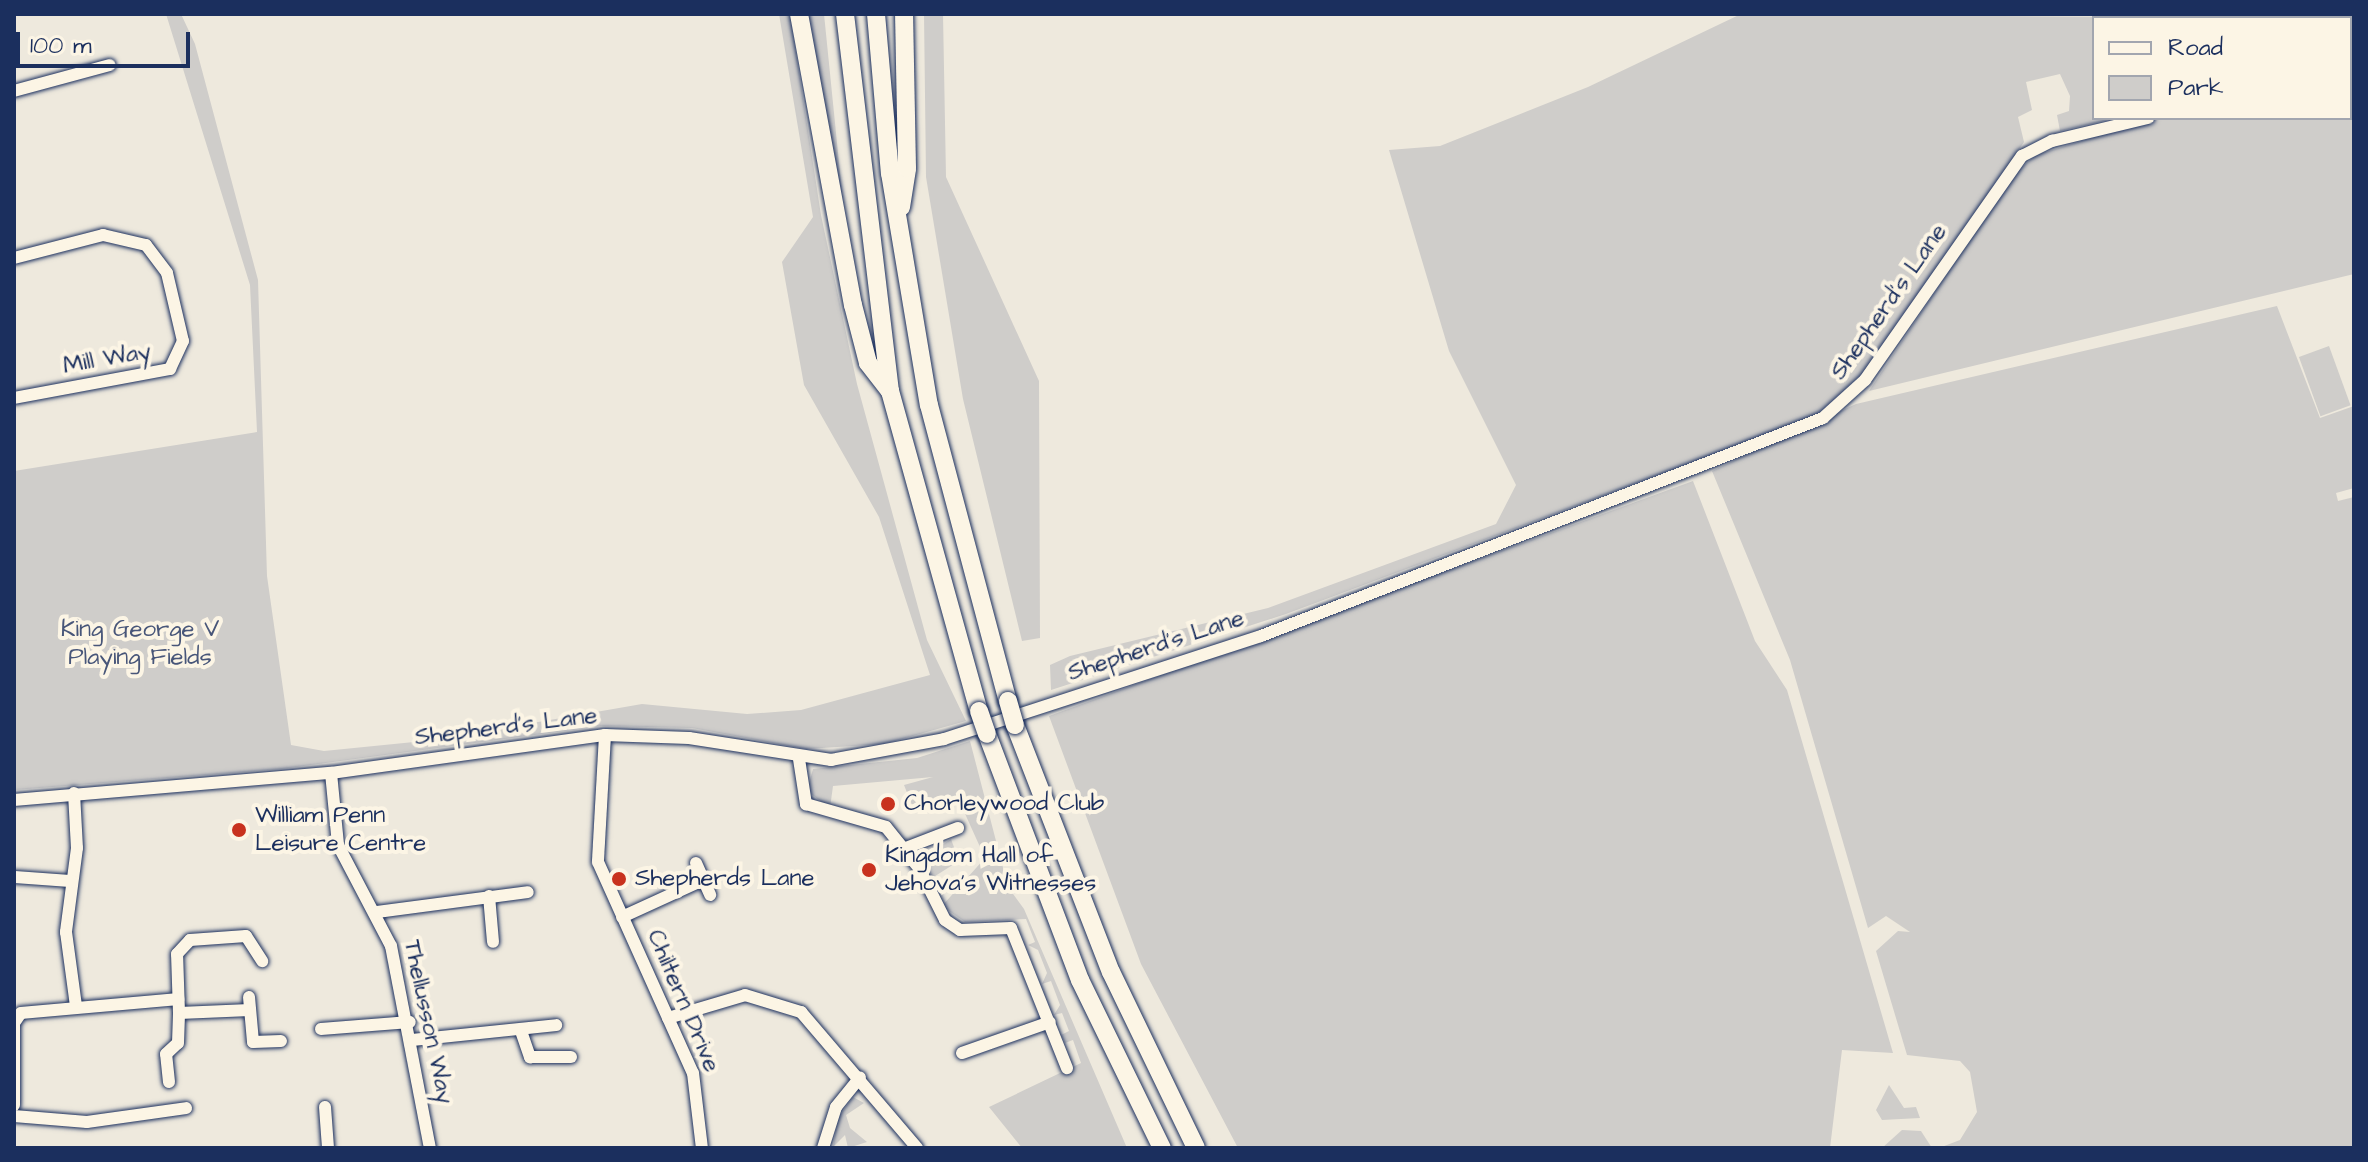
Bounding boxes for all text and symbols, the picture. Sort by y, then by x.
scale bar [20,16,194,66]
legend [2092,16,2352,120]
text: 100 m [30,29,92,63]
text: Road [2168,31,2223,65]
text: Park [2168,71,2224,105]
street label: Shepherd's Lane [1825,219,1953,385]
street label: Mill Way [61,337,153,381]
street label: Shepherd's Lane [1064,604,1248,688]
park label: King George V Playing Fields [61,616,219,672]
street label: Shepherd's Lane [413,702,599,752]
place label: Chorleywood Club [904,790,1104,818]
marker: Chorleywood Club [879,795,897,813]
place label: William Penn Leisure Centre [255,802,426,858]
marker: William Penn Leisure Centre [230,821,248,839]
place label: Kingdom Hall of Jehova's Witnesses [885,842,1096,898]
marker: Kingdom Hall of Jehova's Witnesses [860,861,878,879]
place label: Shepherds Lane [635,865,815,893]
marker: Shepherds Lane [610,870,628,888]
street label: Chiltern Drive [640,926,726,1076]
street label: Thellusson Way [397,937,459,1107]

